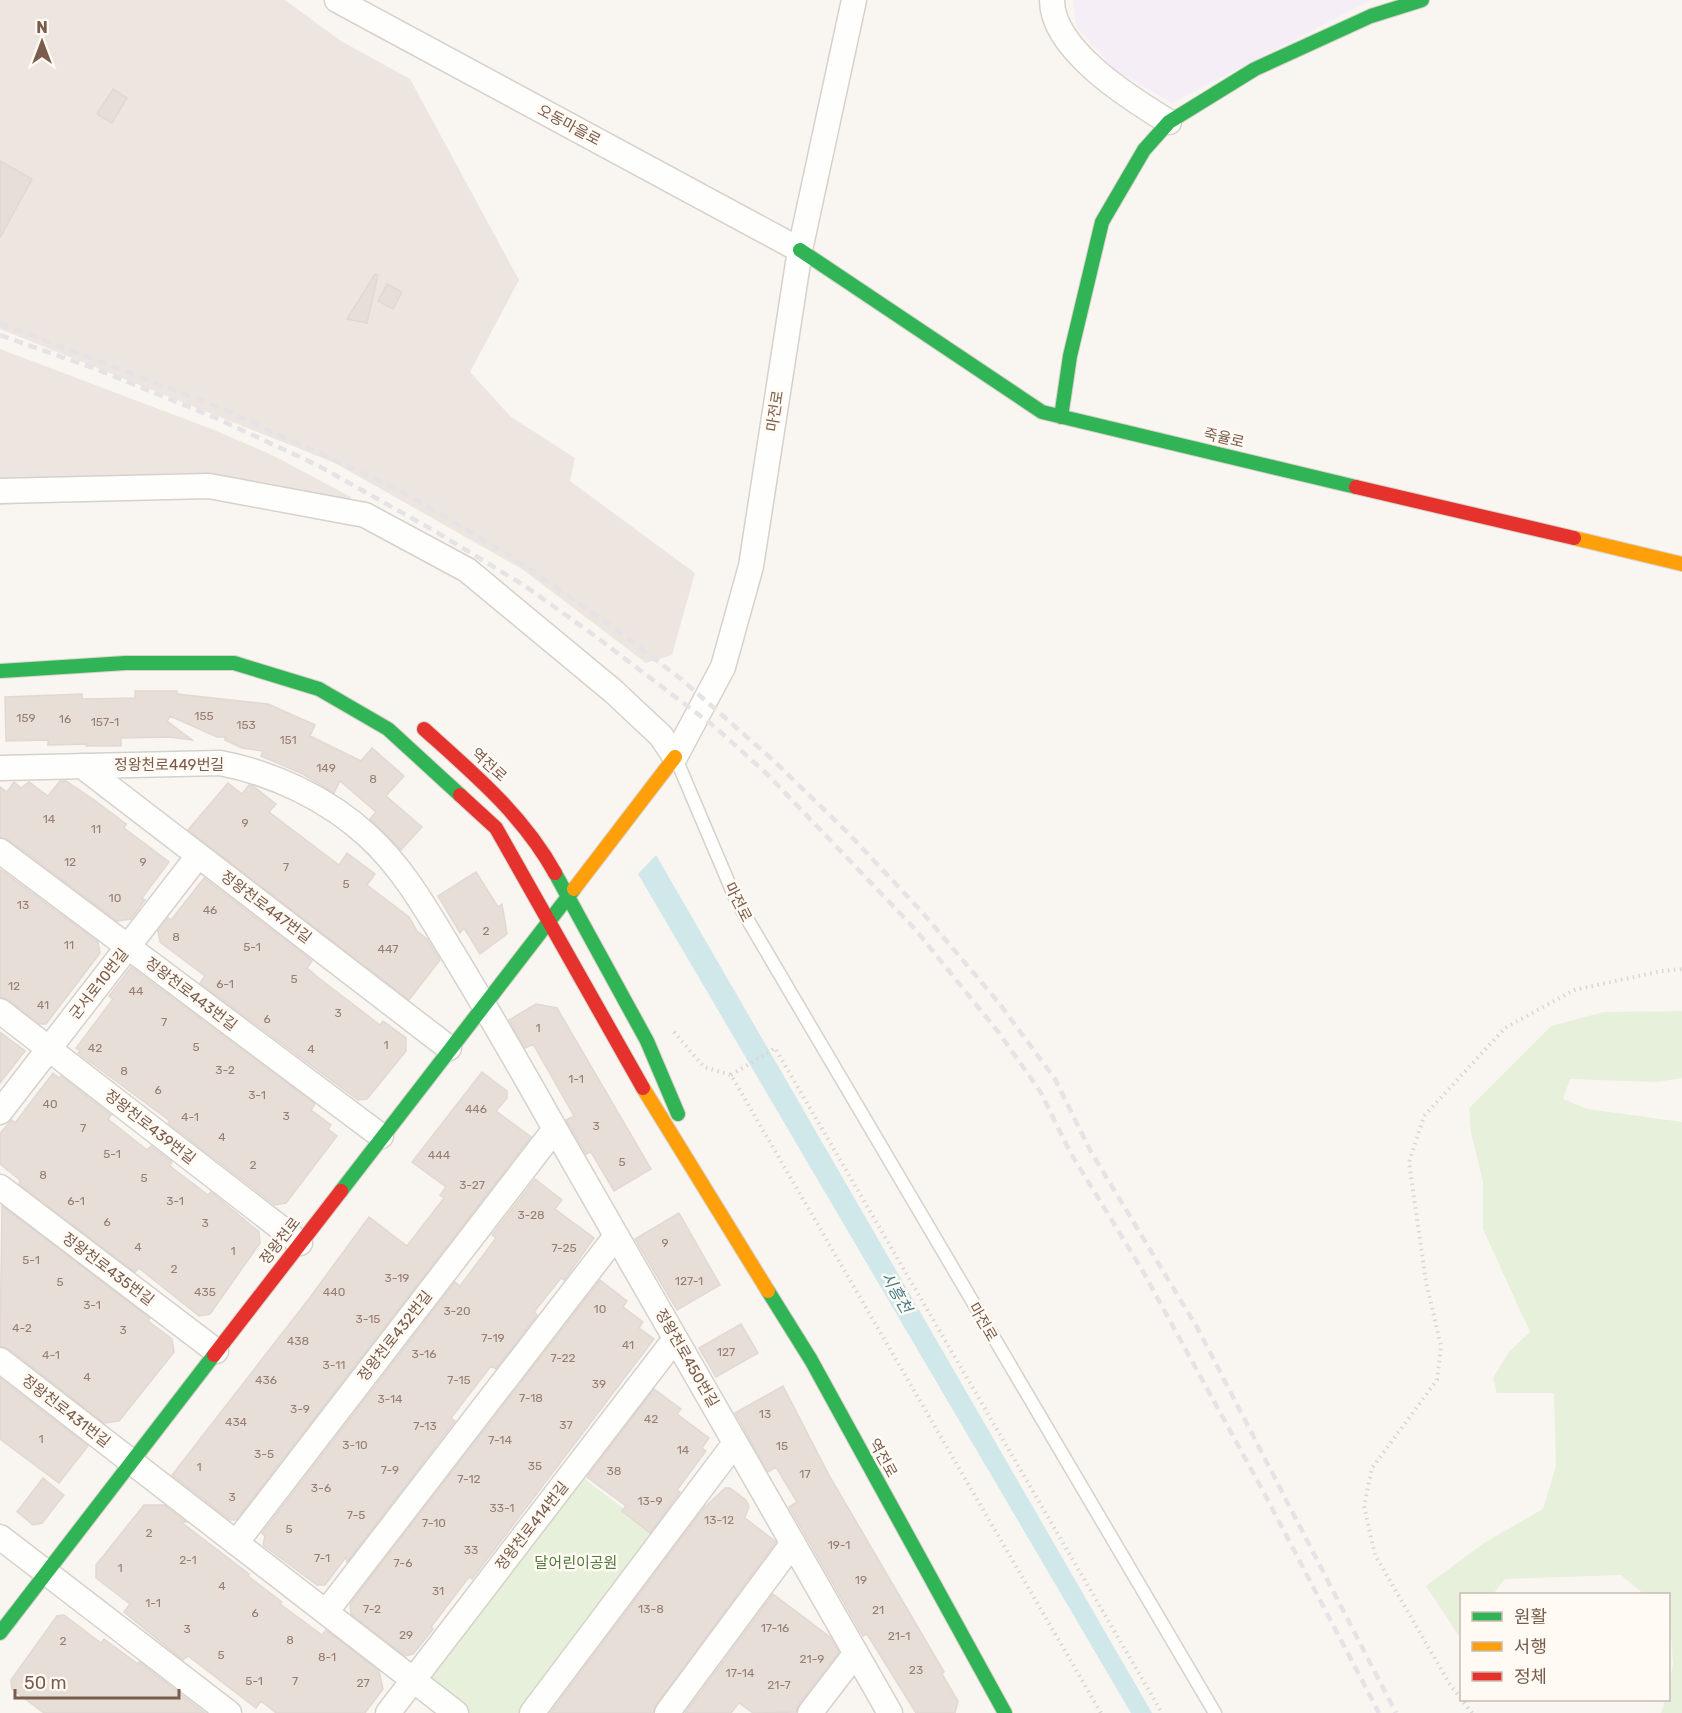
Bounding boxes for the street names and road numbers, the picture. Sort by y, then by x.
street label: 오동마을로 [534,101,604,149]
street label: 마전로 [763,389,787,433]
street label: 죽율로 [1202,425,1246,451]
street label: 역전로 [468,744,510,786]
street label: 정왕천로449번길 [114,756,224,774]
street label: 정왕천로447번길 [217,867,315,947]
street label: 마전로 [721,879,755,925]
street label: 군서로10번길 [66,945,132,1023]
street label: 정왕천로443번길 [141,954,241,1034]
street label: 정왕천로439번길 [101,1086,199,1168]
street label: 정왕천로 [256,1214,304,1268]
street label: 정왕천로435번길 [59,1229,157,1309]
street label: 정왕천로432번길 [354,1287,436,1385]
street label: 마전로 [965,1300,1001,1344]
street label: 정왕천로450번길 [652,1306,722,1410]
street label: 정왕천로431번길 [18,1371,114,1451]
street label: 역전로 [865,1436,901,1480]
street label: 정왕천로414번길 [492,1478,572,1574]

